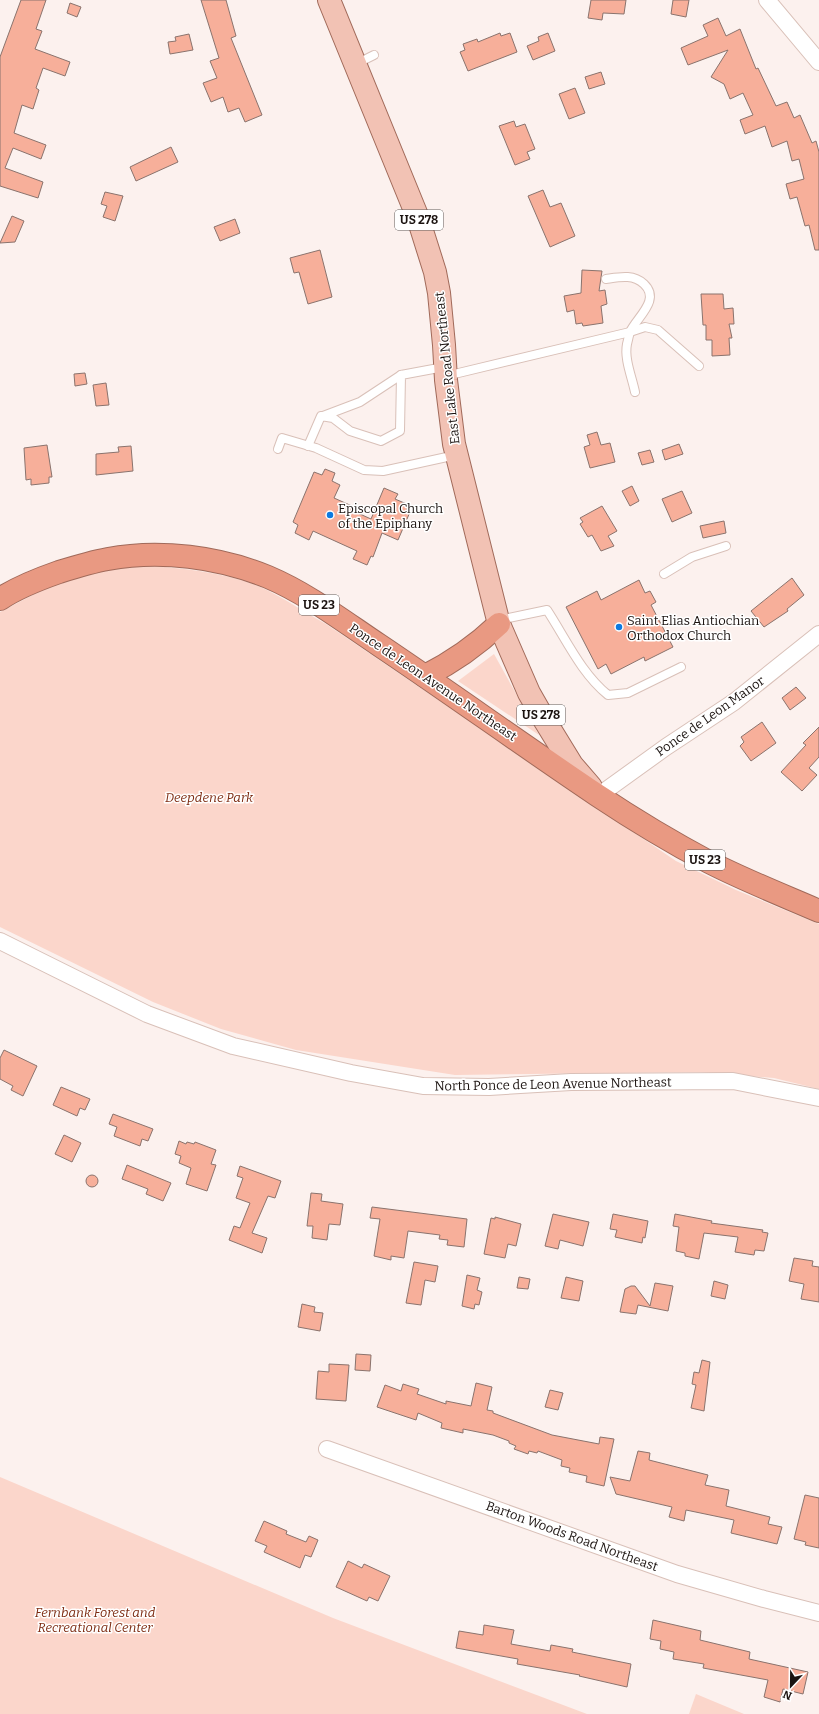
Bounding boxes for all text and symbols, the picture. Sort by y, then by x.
road number: US 278 [395,210,443,230]
street label: East Lake Road Northeast [431,291,462,445]
place label: Episcopal Church of the Epiphany [338,501,443,531]
marker: Episcopal Church of the Epiphany [325,510,335,520]
road number: US 23 [299,595,339,615]
place label: Saint Elias Antiochian Orthodox Church [627,613,760,643]
street label: Ponce de Leon Avenue Northeast [346,620,520,744]
marker: Saint Elias Antiochian Orthodox Church [614,622,624,632]
street label: Ponce de Leon Manor [653,673,767,759]
road number: US 278 [517,705,565,725]
park label: Deepdene Park [165,790,254,805]
road number: US 23 [685,850,725,870]
street label: North Ponce de Leon Avenue Northeast [434,1074,672,1094]
street label: Barton Woods Road Northeast [484,1498,660,1574]
park label: Fernbank Forest and Recreational Center [35,1605,156,1635]
north arrow [771,1666,811,1706]
text: N [781,1687,794,1702]

